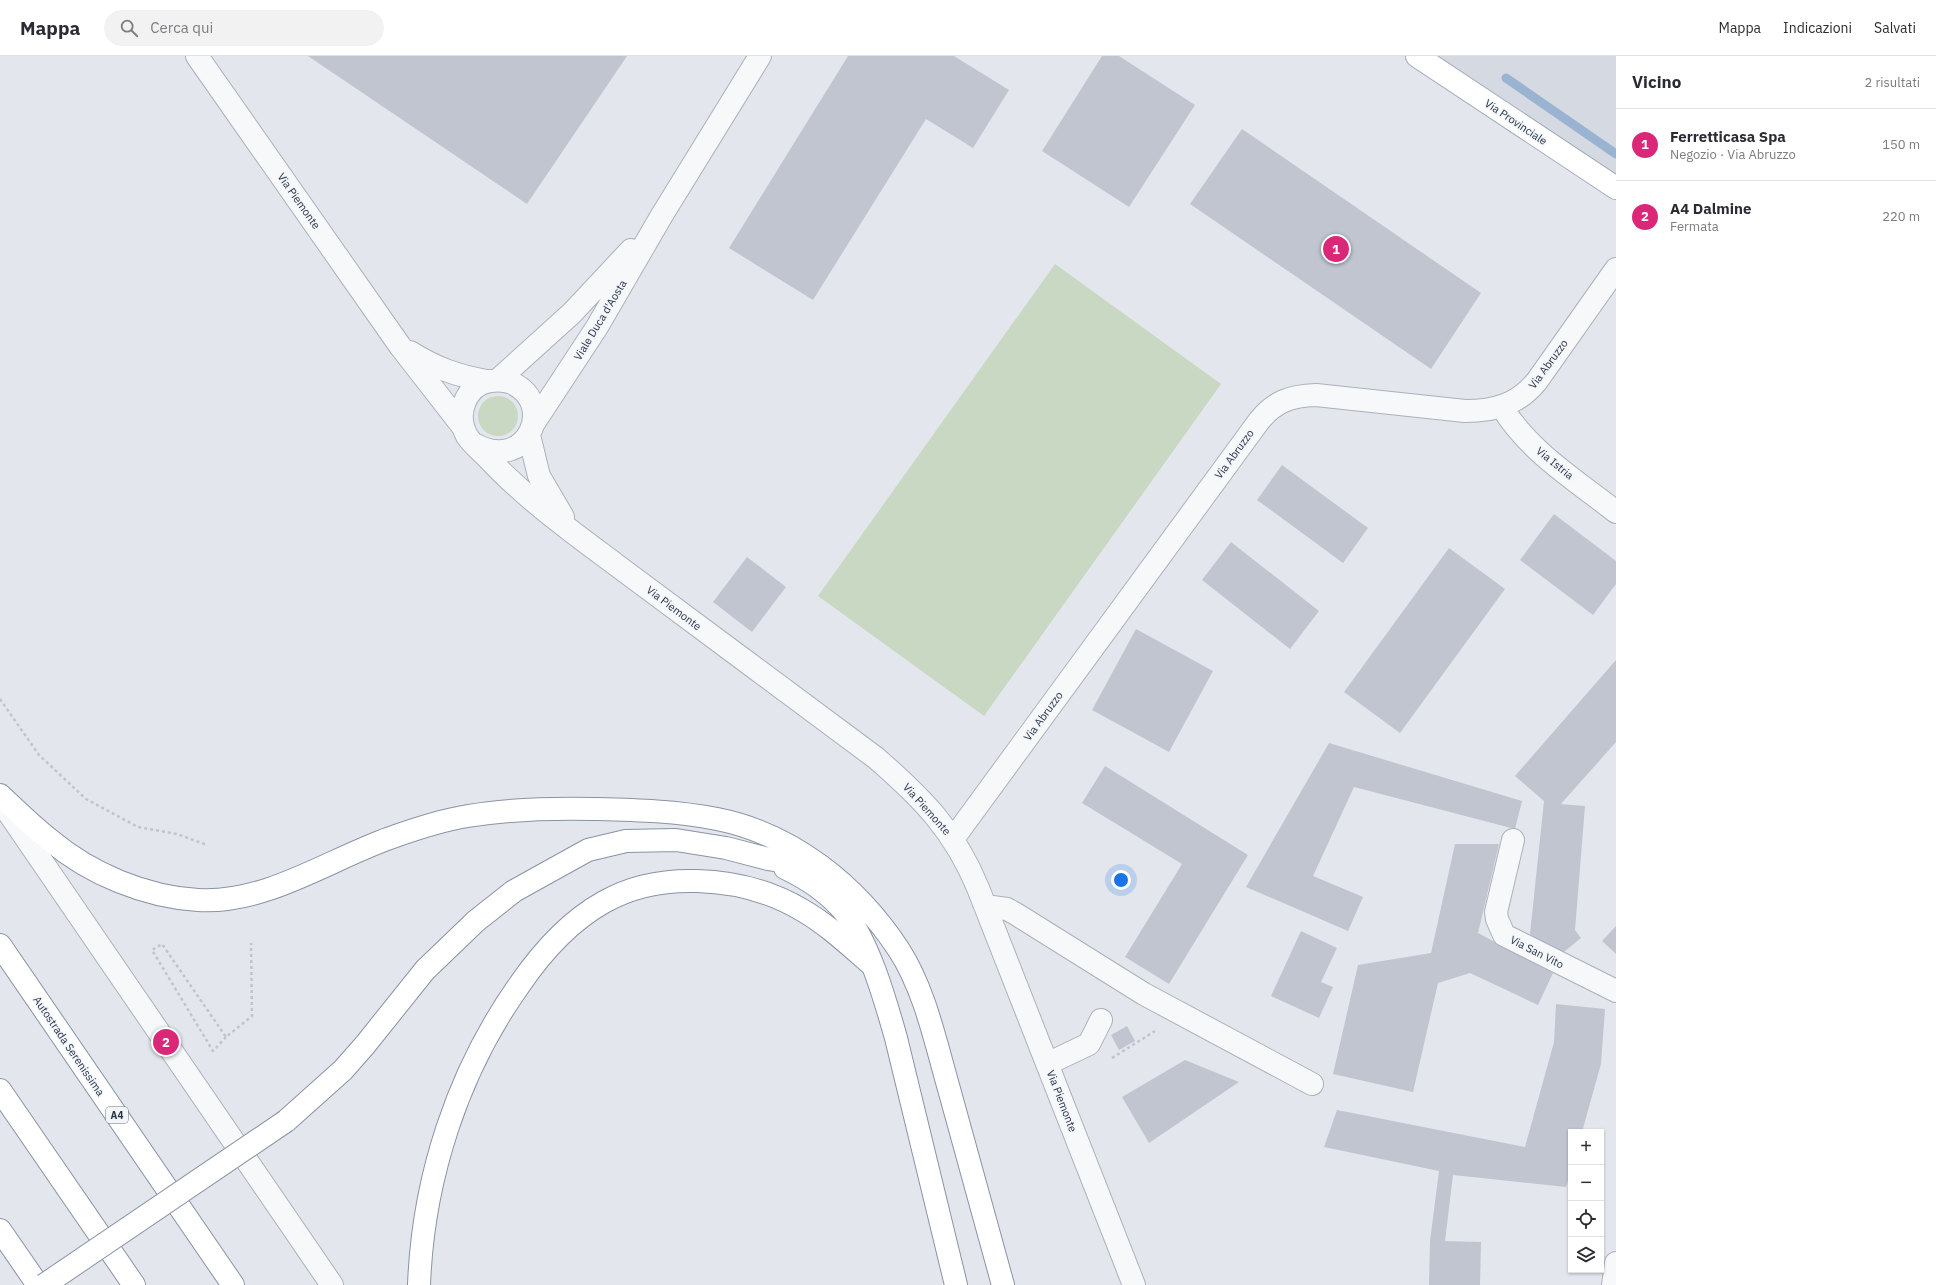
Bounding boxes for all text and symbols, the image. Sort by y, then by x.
search box [104,10,384,46]
text: Mappa [20,16,80,40]
icon: search [118,17,140,39]
text: Cerca qui [150,18,213,37]
text: Mappa [1719,19,1761,37]
text: Indicazioni [1783,19,1852,37]
text: Salvati [1874,19,1916,37]
text: Vicino [1632,71,1681,93]
text: 2 risultati [1865,74,1920,91]
street label: Via Provinciale [1482,96,1550,148]
text: Ferretticasa Spa [1670,127,1786,146]
text: 1 [1641,136,1649,153]
text: 150 m [1882,136,1920,153]
text: Negozio · Via Abruzzo [1670,146,1796,163]
street label: Via Piemonte [275,170,323,232]
text: A4 Dalmine [1670,199,1751,218]
text: 2 [1641,208,1649,225]
text: 220 m [1882,208,1920,225]
text: Fermata [1670,218,1719,235]
pin: 1 [1323,234,1349,264]
street label: Viale Duca d'Aosta [570,277,630,363]
street label: Via Abruzzo [1525,336,1571,392]
street label: Via Abruzzo [1211,426,1257,482]
street label: Via Istria [1533,444,1577,482]
street label: Via Piemonte [644,583,704,633]
street label: Via Abruzzo [1020,688,1066,744]
street label: Via Piemonte [900,780,954,838]
your location [1111,870,1131,890]
street label: Via San Vito [1508,932,1566,972]
street label: Autostrada Serenissima [30,993,108,1099]
pin: 2 [153,1027,179,1057]
street label: Via Piemonte [1044,1068,1080,1134]
road number: A4 [106,1107,128,1123]
map controls [1568,1129,1604,1273]
button: + [1568,1129,1604,1165]
button: − [1568,1165,1604,1201]
button: locate [1568,1201,1604,1237]
button: layers [1568,1237,1604,1273]

